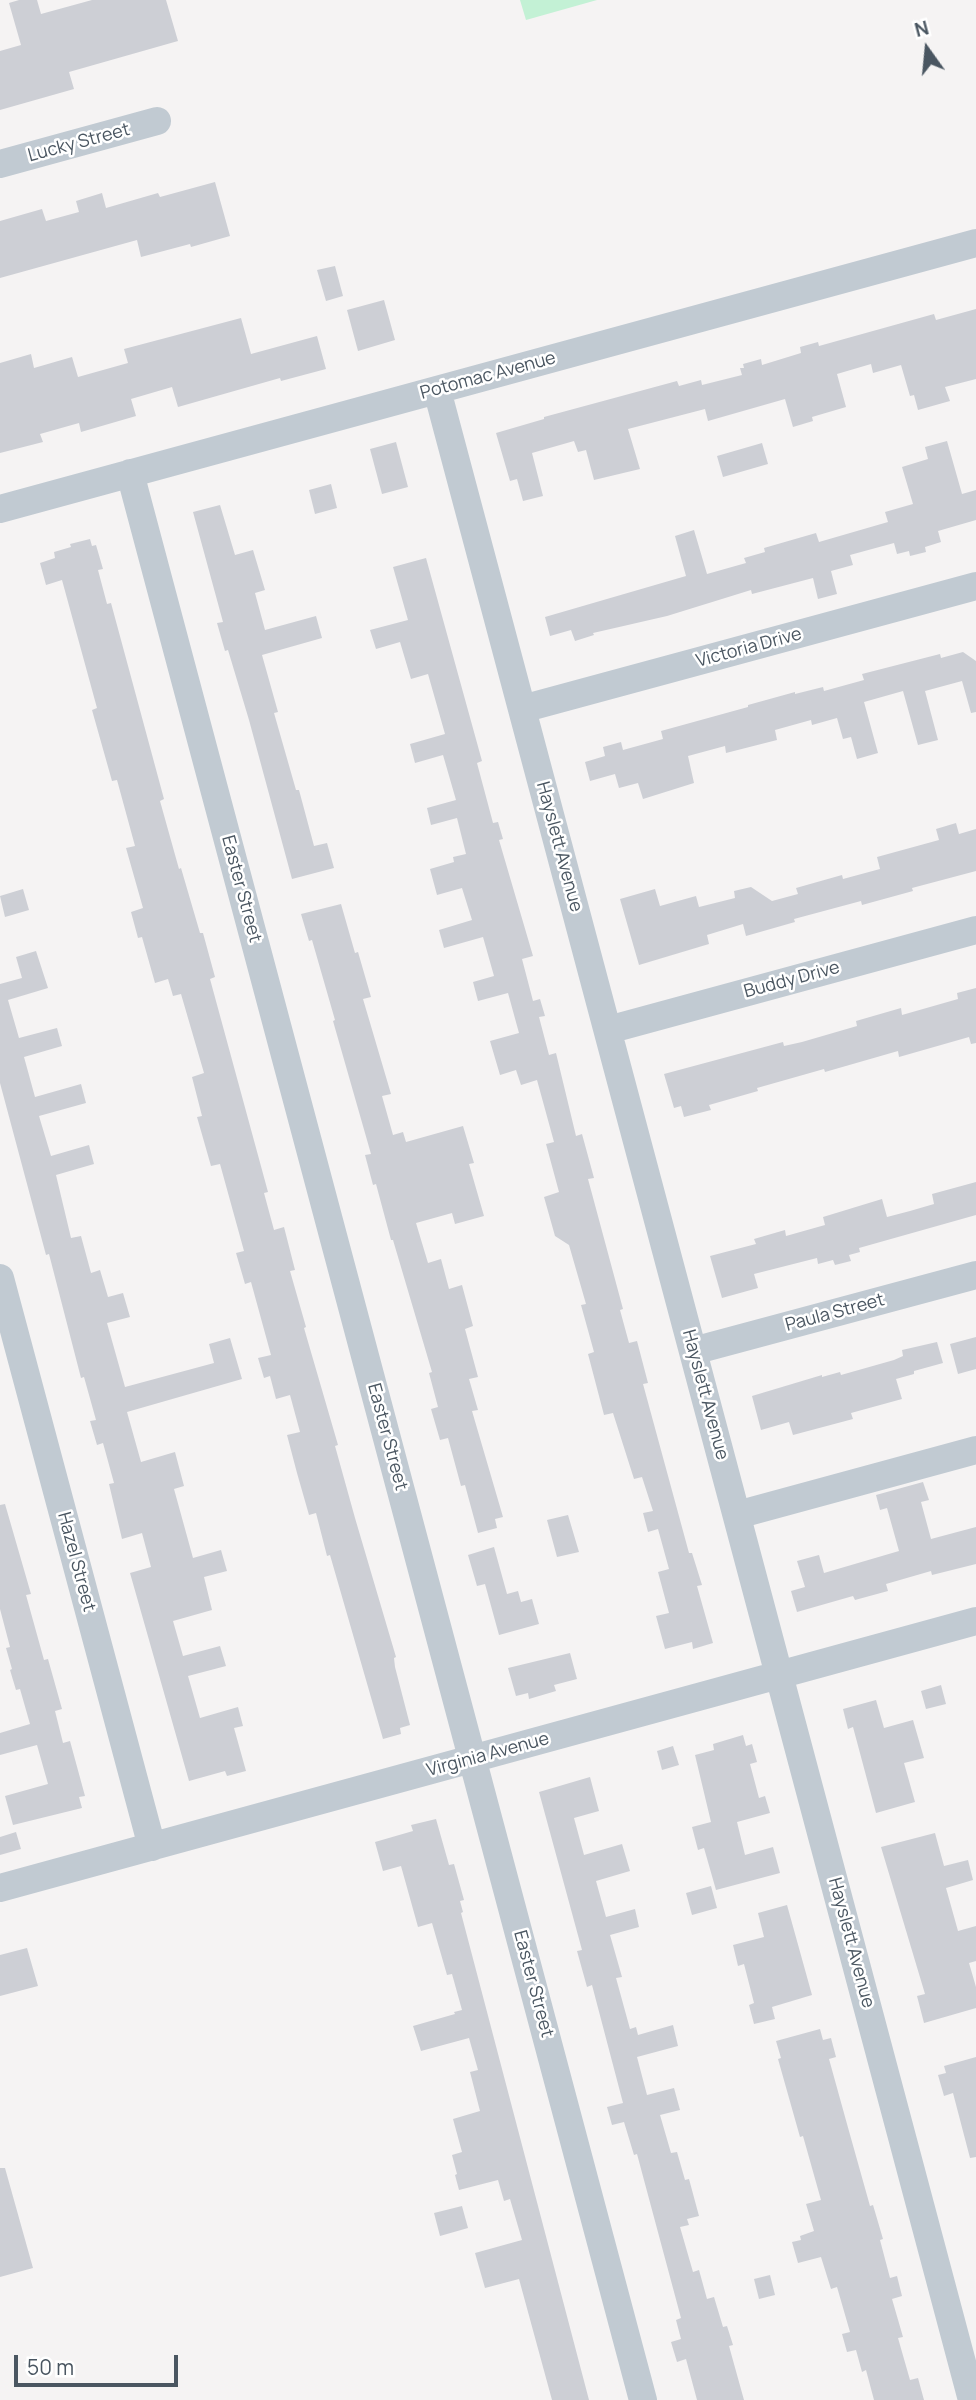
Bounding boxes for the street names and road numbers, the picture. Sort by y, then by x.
street label: Lucky Street [26,119,132,167]
street label: Potomac Avenue [418,348,558,404]
street label: Victoria Drive [694,624,804,672]
street label: Hayslett Avenue [531,779,587,915]
street label: Easter Street [216,833,266,945]
street label: Buddy Drive [742,957,842,1003]
street label: Paula Street [783,1289,887,1337]
street label: Hayslett Avenue [677,1327,733,1463]
street label: Easter Street [362,1381,412,1493]
street label: Hazel Street [52,1510,100,1614]
street label: Virginia Avenue [424,1728,552,1782]
street label: Hayslett Avenue [823,1875,879,2011]
street label: Easter Street [508,1928,558,2040]

